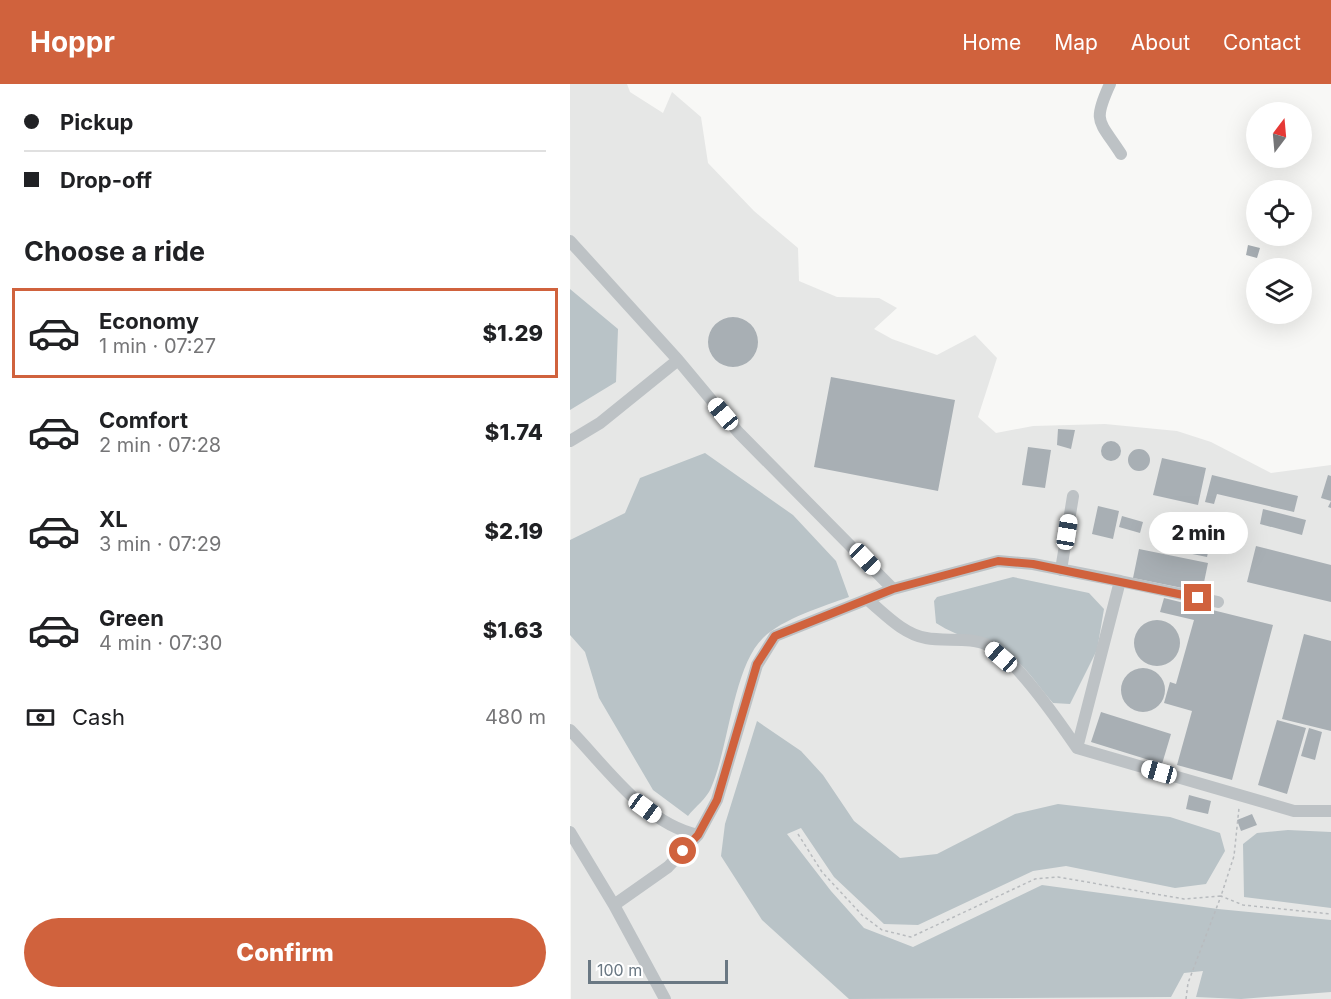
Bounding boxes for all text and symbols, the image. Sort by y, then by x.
text: Hoppr [30,25,115,59]
text: Home [962,30,1021,55]
text: Map [1054,30,1098,55]
text: About [1131,30,1190,55]
text: Contact [1223,30,1301,55]
north arrow [1246,102,1312,168]
map controls [1246,102,1312,324]
text: Pickup [60,109,134,135]
text: Drop-off [60,167,152,193]
button: locate [1246,180,1312,246]
text: Choose a ride [24,235,205,268]
button: layers [1246,258,1312,324]
icon: car [27,306,81,360]
text: Economy [99,308,199,334]
text: $1.29 [482,320,543,346]
text: 1 min · 07:27 [99,334,216,358]
car [705,394,741,434]
icon: car [27,405,81,459]
text: Comfort [99,407,188,433]
text: $1.74 [485,419,543,445]
text: 2 min · 07:28 [99,433,221,457]
icon: car [27,504,81,558]
text: XL [99,506,128,532]
callout: 2 min [1148,511,1248,553]
car [1055,513,1079,551]
text: $2.19 [484,518,543,544]
text: 2 min [1171,521,1226,545]
text: 3 min · 07:29 [99,532,221,556]
car [846,540,884,578]
route end [1184,584,1211,611]
icon: car [27,603,81,657]
text: Green [99,605,164,631]
text: $1.63 [483,617,543,643]
text: 4 min · 07:30 [99,631,222,655]
car [982,638,1020,676]
icon: cash [24,701,57,734]
text: Cash [72,704,125,730]
text: 480 m [485,705,546,729]
car [1139,758,1179,786]
car [625,790,665,826]
route start [669,837,696,864]
button: Confirm [24,918,546,987]
scale bar [588,957,728,984]
text: 100 m [597,960,642,980]

